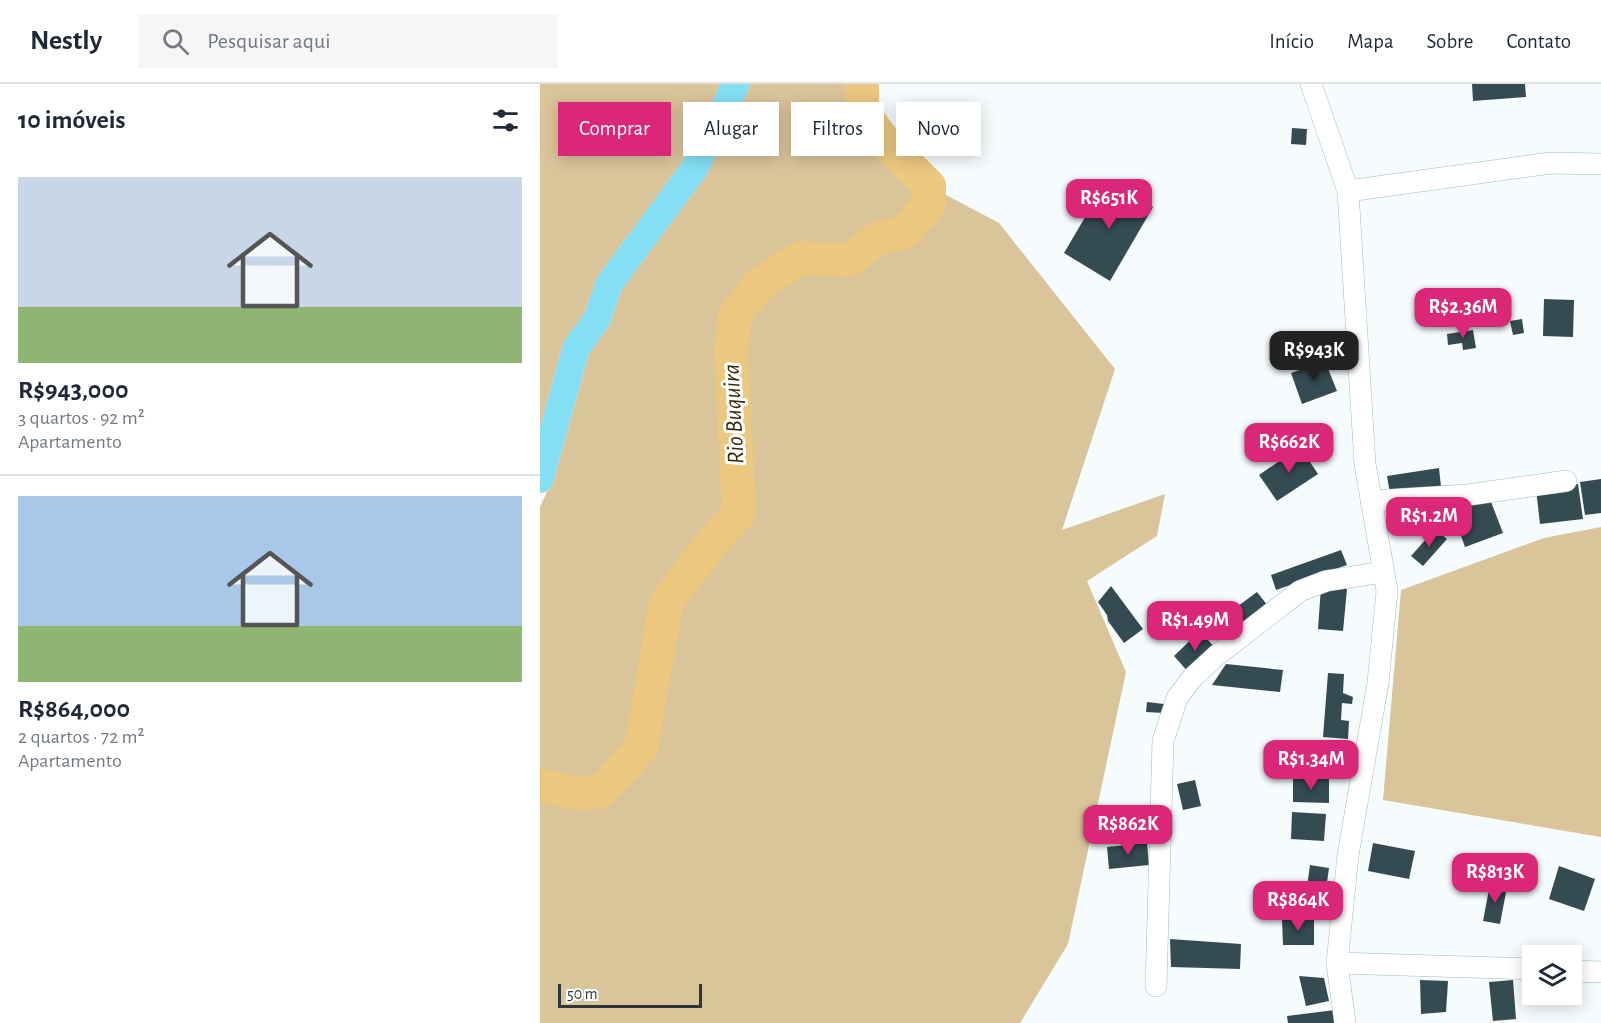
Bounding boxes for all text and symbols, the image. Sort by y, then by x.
search box [138,14,558,68]
icon: search [159,25,192,58]
text: Nestly [30,27,102,55]
text: Pesquisar aqui [207,30,331,52]
text: Início [1269,31,1314,52]
text: Mapa [1347,31,1394,52]
text: Sobre [1427,31,1473,52]
text: Contato [1506,31,1571,52]
chip: Comprar [558,102,671,156]
chip: Alugar [683,102,779,156]
chip: Filtros [791,102,884,156]
chip: Novo [896,102,981,156]
icon: filters [489,104,522,137]
text: 10 imóveis [18,107,125,133]
pin: R$651K [1060,179,1158,230]
text: R$651K [1080,188,1138,208]
icon: home [216,216,324,324]
pin: R$2.36M [1408,288,1518,339]
text: R$2.36M [1428,297,1498,317]
pin: R$943K [1265,331,1363,382]
text: R$943K [1284,340,1344,360]
water label: Rio Buquira [719,363,749,465]
text: R$943,000 [18,377,128,403]
text: 3 quartos · 92 m² [18,408,145,428]
pin: R$662K [1240,423,1338,474]
text: Apartamento [18,432,122,452]
text: R$662K [1258,432,1320,452]
pin: R$1.2M [1380,497,1478,548]
text: R$1.2M [1400,506,1458,526]
icon: home [216,535,324,643]
pin: R$1.49M [1140,601,1250,652]
text: R$1.49M [1161,610,1229,630]
text: R$864,000 [18,696,130,722]
text: 2 quartos · 72 m² [18,727,145,747]
pin: R$1.34M [1256,740,1366,791]
text: R$1.34M [1277,749,1345,769]
text: Apartamento [18,751,122,771]
pin: R$862K [1079,805,1177,856]
text: R$862K [1097,814,1159,834]
pin: R$813K [1446,853,1544,904]
text: R$813K [1466,862,1524,882]
pin: R$864K [1249,881,1347,932]
text: R$864K [1267,890,1329,910]
map controls [1522,945,1582,1005]
button: layers [1522,945,1582,1005]
scale bar [558,981,702,1008]
text: 50 m [567,986,598,1002]

